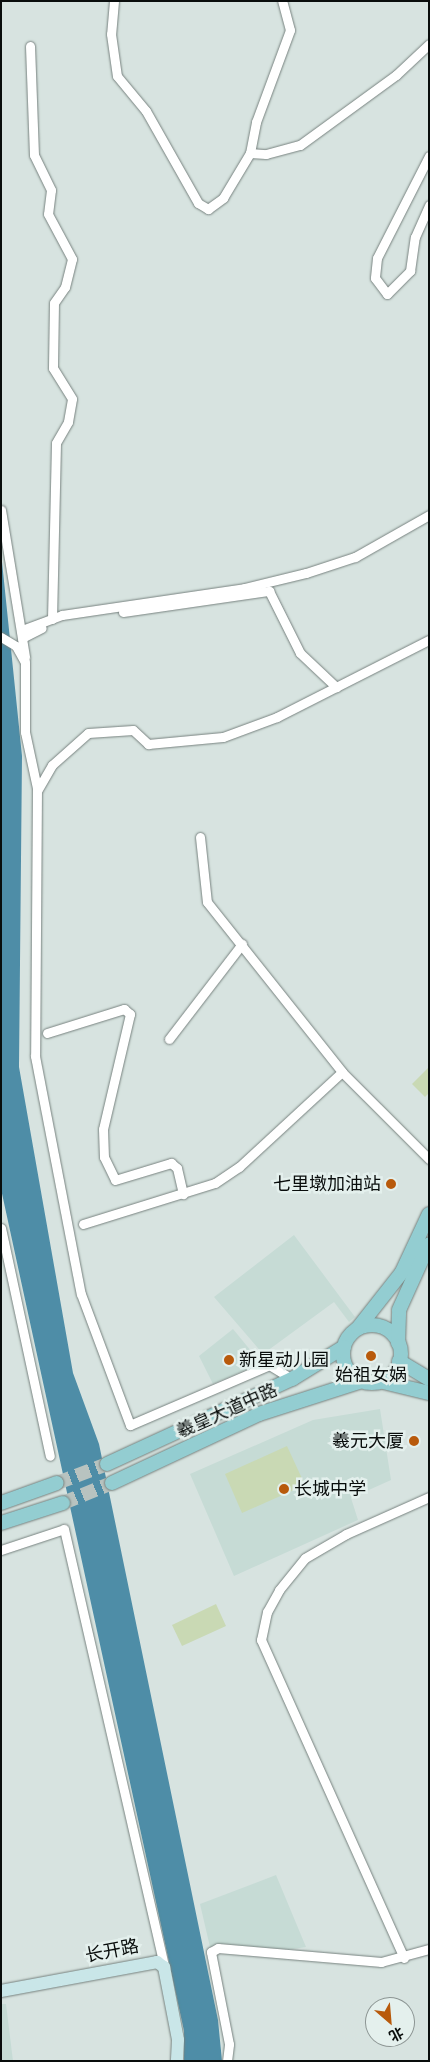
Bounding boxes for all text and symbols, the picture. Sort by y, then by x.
place label: 七里墩加油站 [273,1173,381,1195]
marker: 七里墩加油站 [385,1178,397,1190]
place label: 新星动儿园 [239,1349,329,1371]
marker: 始祖女娲 [365,1350,377,1362]
marker: 新星动儿园 [223,1354,235,1366]
place label: 始祖女娲 [335,1364,407,1386]
street label: 羲皇大道中路 [173,1379,281,1443]
place label: 羲元大厦 [332,1430,404,1452]
marker: 羲元大厦 [408,1435,420,1447]
place label: 长城中学 [294,1478,366,1500]
marker: 长城中学 [278,1483,290,1495]
street label: 长开路 [83,1935,141,1967]
north arrow [365,1997,415,2047]
text: 北 [386,2023,407,2046]

